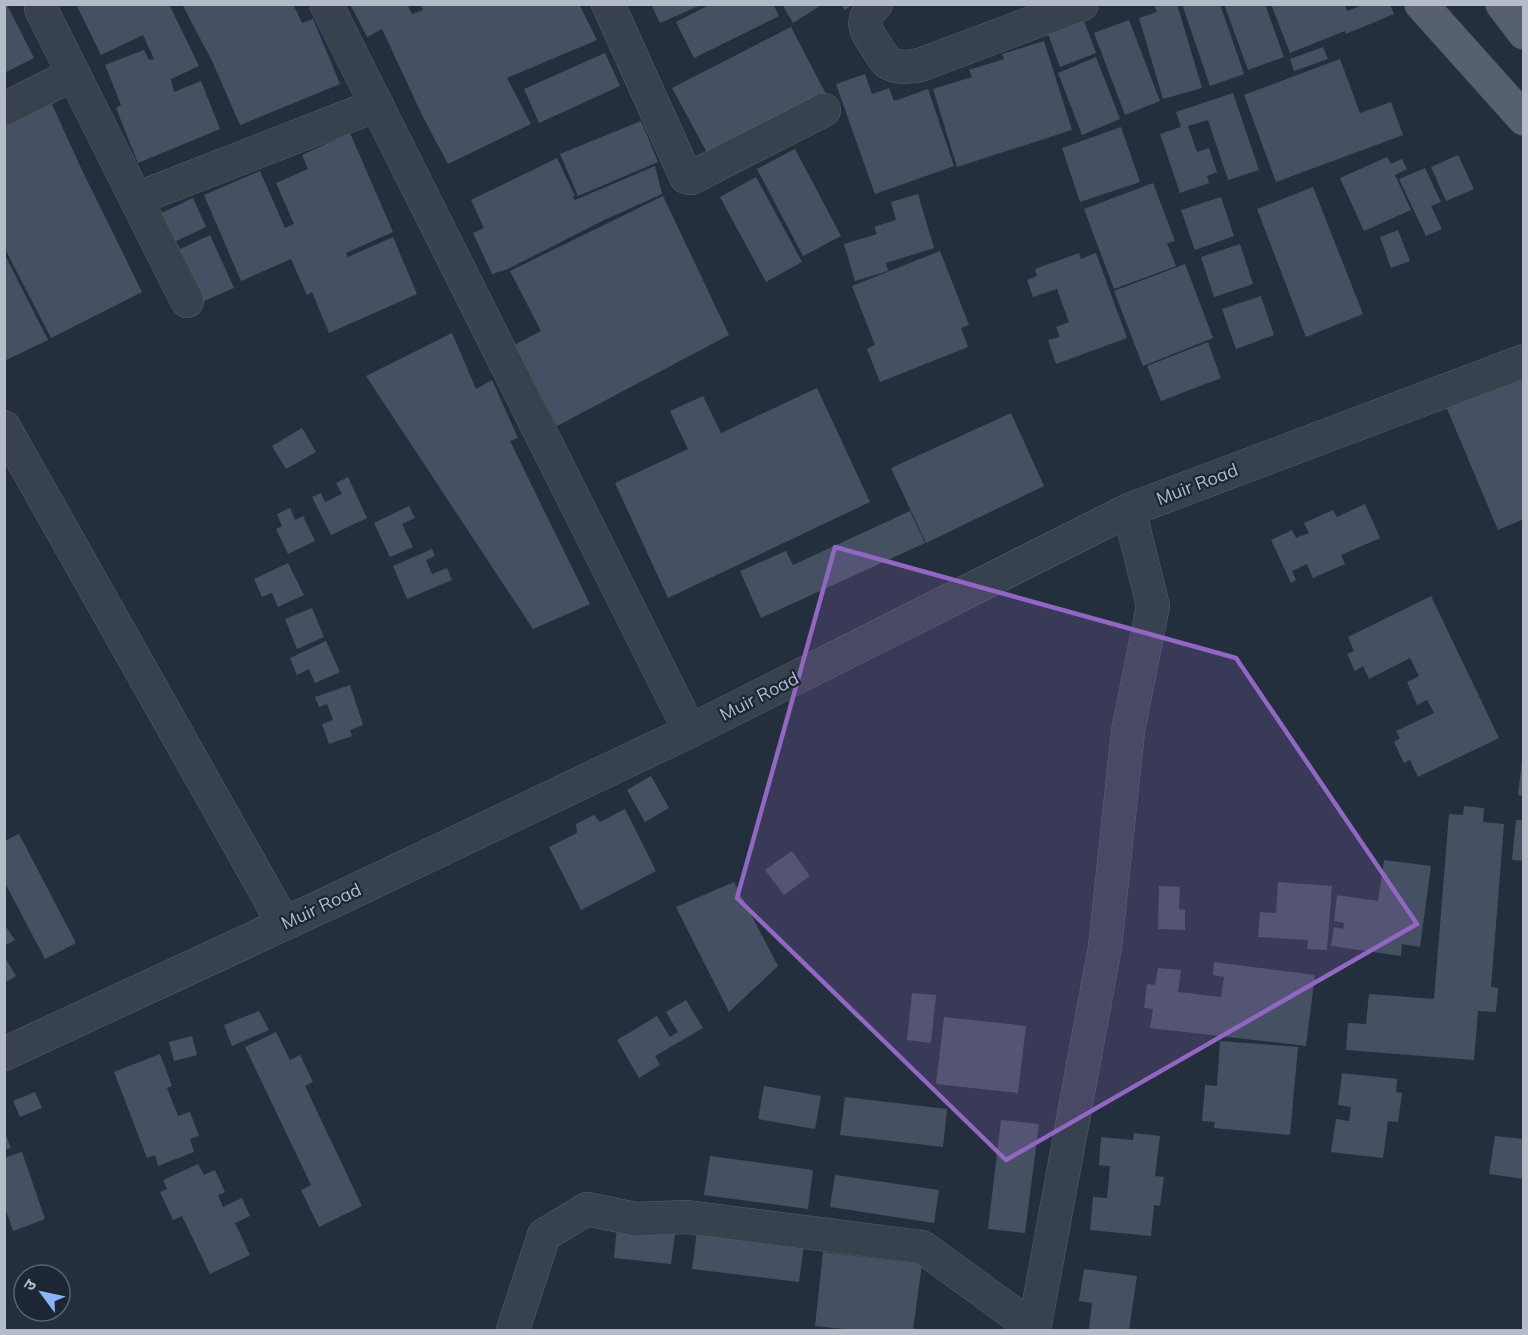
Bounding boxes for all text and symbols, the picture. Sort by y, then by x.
street label: Muir Road [1153,458,1241,510]
street label: Muir Road [716,666,802,726]
street label: Muir Road [277,878,365,934]
north arrow [12,1263,72,1323]
text: उ [18,1275,41,1294]

